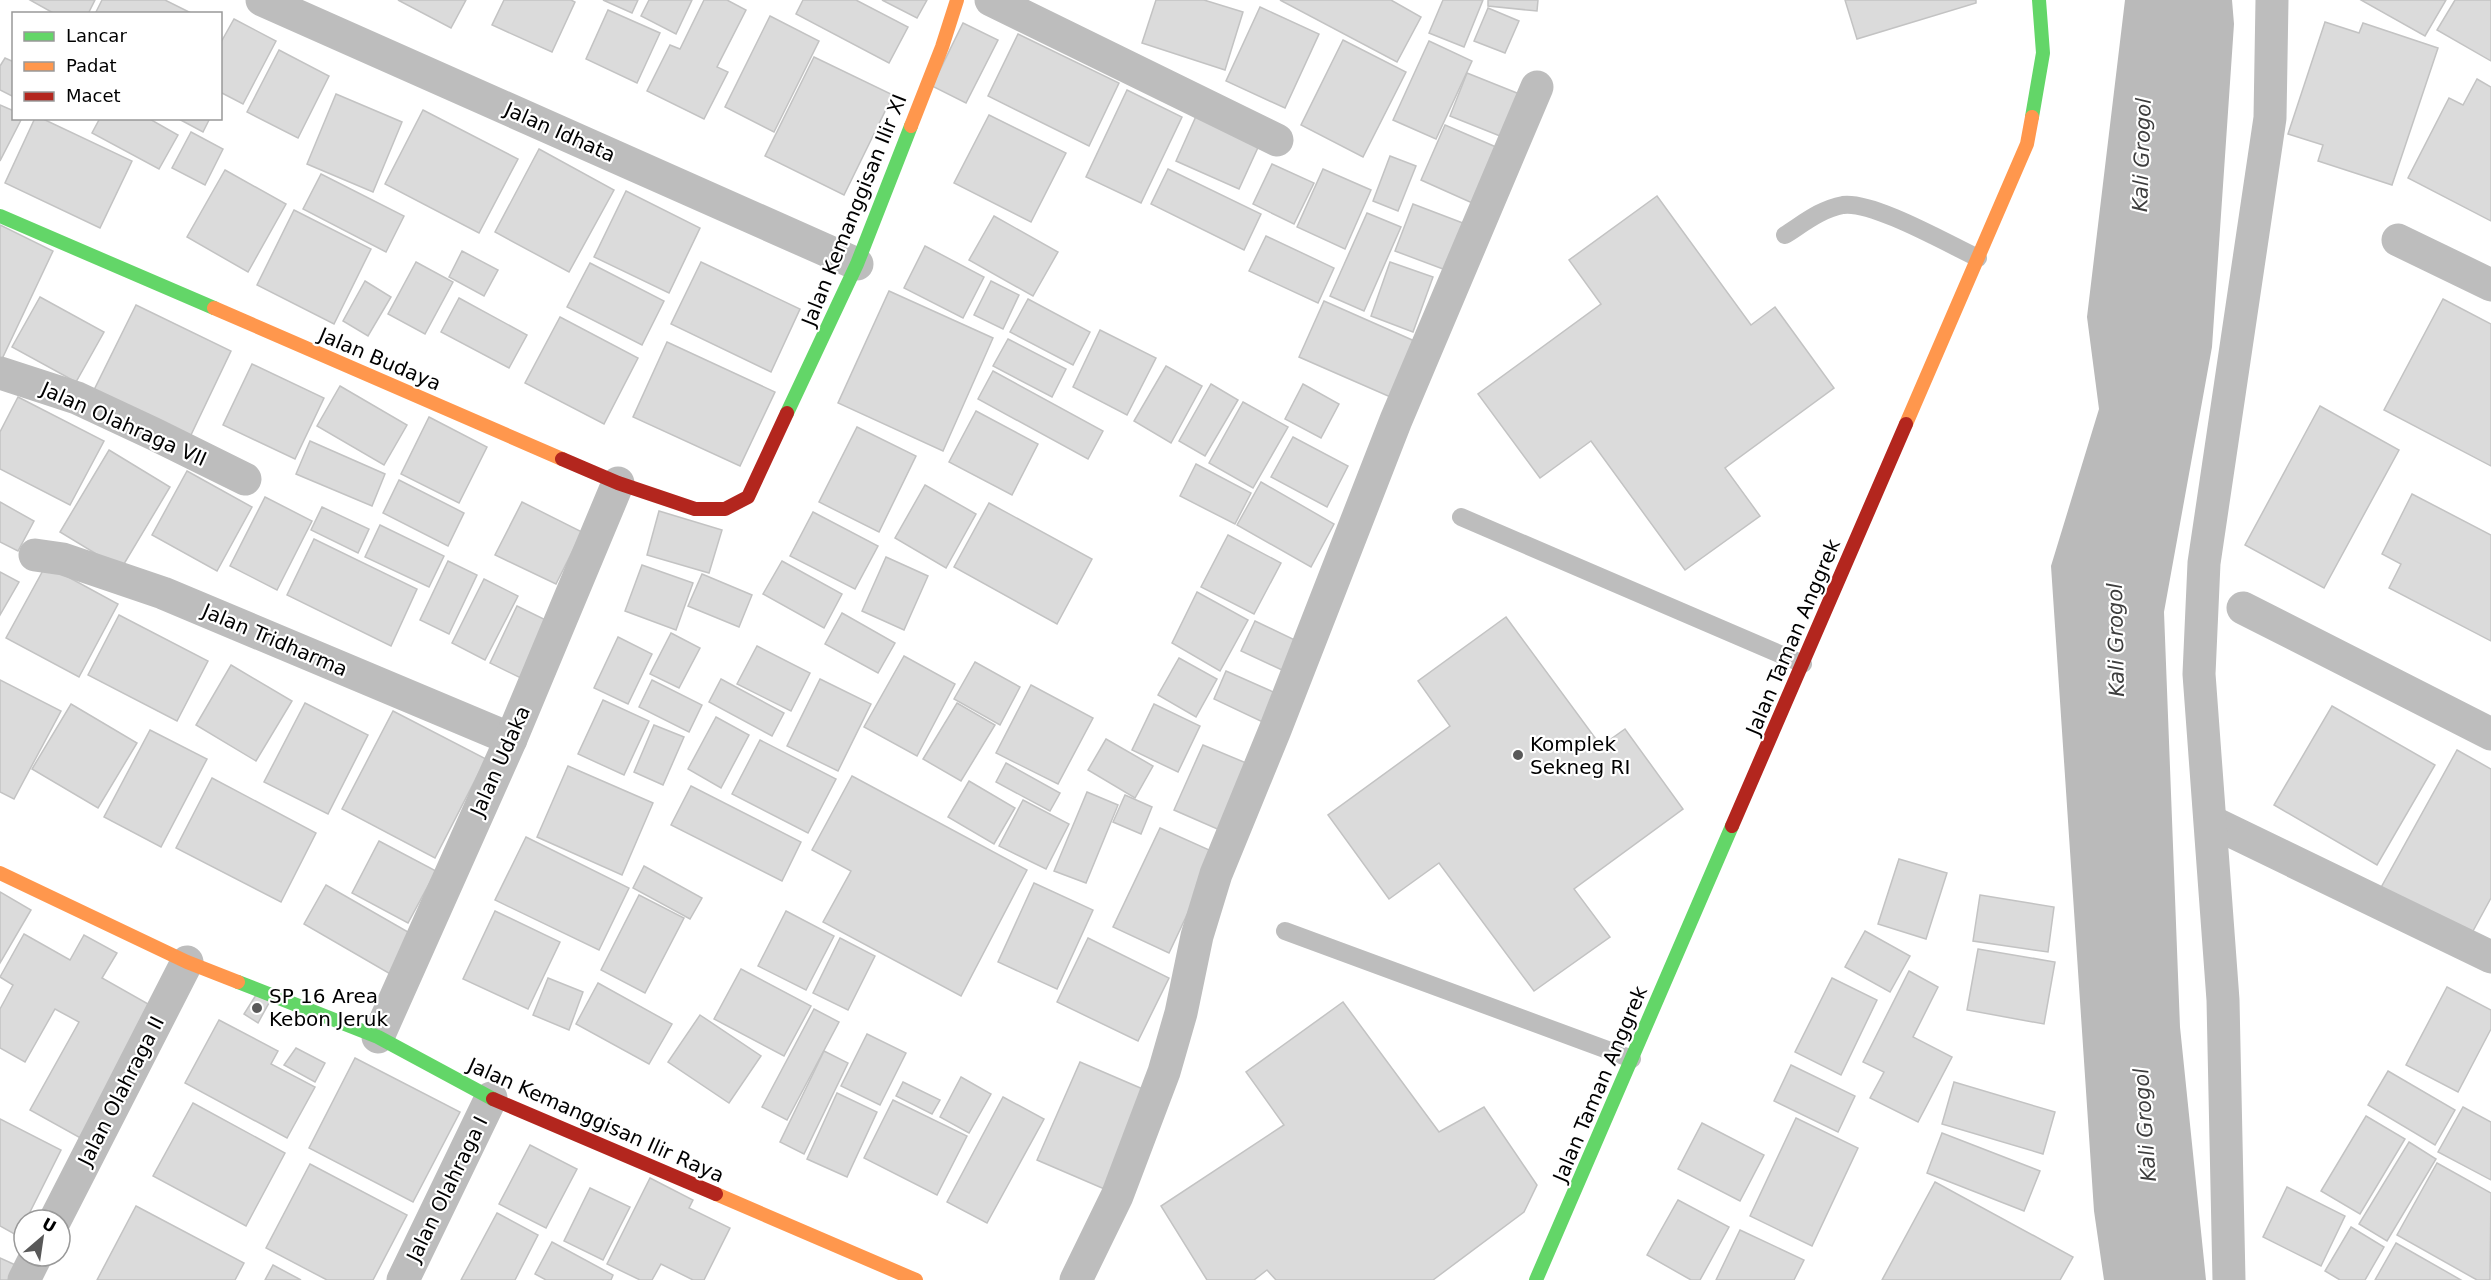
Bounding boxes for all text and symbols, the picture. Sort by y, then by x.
legend [12,12,222,120]
text: Lancar [66,25,127,46]
text: Padat [66,55,117,76]
text: Macet [66,85,121,106]
street label: Jalan Kemanggisan Ilir XI [796,91,912,331]
street label: Jalan Idhata [499,96,619,167]
water label: Kali Grogol [2128,97,2156,212]
street label: Jalan Budaya [313,322,445,396]
street label: Jalan Olahraga VII [36,376,210,471]
street label: Jalan Taman Anggrek [1740,535,1845,740]
water label: Kali Grogol [2103,583,2129,697]
street label: Jalan Tridharma [197,598,351,681]
street label: Jalan Udaka [464,702,535,822]
place label: Komplek Sekneg RI [1530,732,1630,779]
marker: Komplek Sekneg RI [1511,748,1525,762]
street label: Jalan Taman Anggrek [1547,982,1652,1187]
place label: SP 16 Area Kebon Jeruk [269,984,388,1031]
marker: SP 16 Area Kebon Jeruk [250,1001,264,1015]
street label: Jalan Olahraga II [72,1012,169,1172]
street label: Jalan Kemanggisan Ilir Raya [462,1052,728,1187]
water label: Kali Grogol [2129,1067,2161,1183]
street label: Jalan Olahraga I [401,1112,493,1267]
north arrow [12,1208,72,1268]
text: U [39,1214,59,1237]

